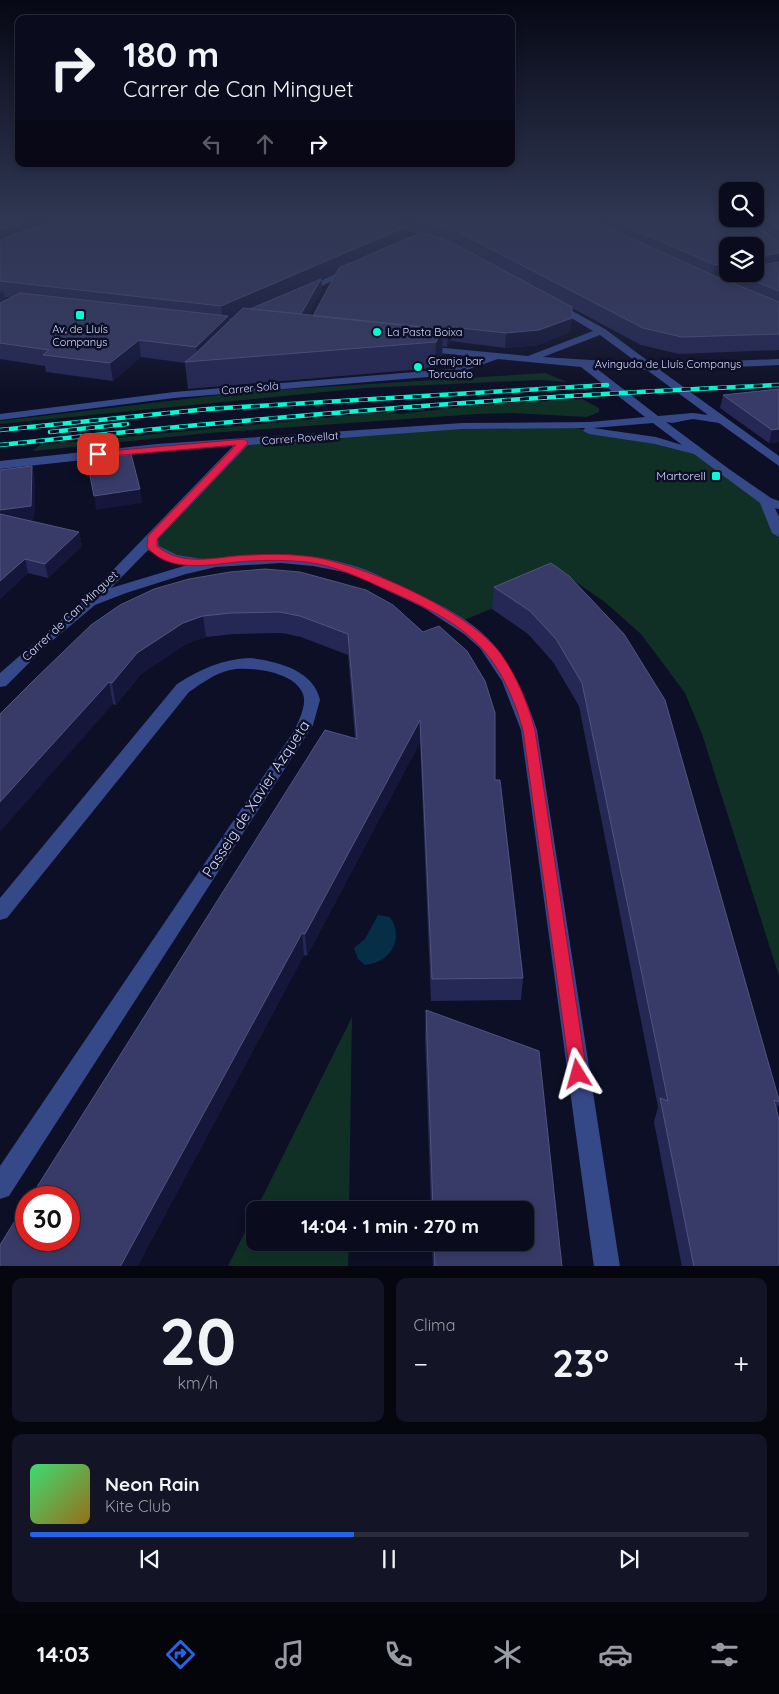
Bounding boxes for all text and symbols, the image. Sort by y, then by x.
text: 180 m [123,32,219,76]
icon: right [40,35,105,100]
text: Carrer de Can Minguet [123,75,354,103]
icon: left [198,130,226,158]
icon: ahead [251,130,279,158]
icon: right [304,130,332,158]
map controls [719,182,764,282]
button: search [719,182,764,227]
button: layers [719,237,764,282]
marker: Av. de Lluís Companys [74,309,86,321]
place label: Av. de Lluís Companys [52,322,108,349]
place label: La Pasta Boixa [387,325,462,339]
marker: La Pasta Boixa [371,326,383,338]
place label: Granja bar Torcuato [428,354,484,381]
street label: Avinguda de Lluís Companys [595,357,741,371]
marker: Granja bar Torcuato [412,361,424,373]
street label: Carrer Solà [221,379,279,397]
street label: Carrer Rovellat [261,428,339,448]
pin [77,433,119,475]
icon: arrive [84,440,112,468]
place label: Martorell [656,468,706,483]
marker: Martorell [710,470,722,482]
street label: Carrer de Can Minguet [19,567,121,664]
street label: Passeig de Xavier Azqueta [198,717,313,881]
position arrow [551,1047,603,1099]
speed limit sign: 30 [15,1186,80,1251]
text: 14:04 · 1 min · 270 m [301,1214,479,1238]
text: 20 [159,1300,236,1381]
text: Clima [414,1315,455,1335]
text: 23° [552,1339,609,1387]
text: − [414,1346,428,1381]
text: + [733,1346,749,1381]
text: km/h [177,1373,218,1393]
text: Neon Rain [105,1472,200,1496]
text: Kite Club [105,1496,171,1516]
icon: previous [136,1545,164,1573]
icon: pause [375,1545,403,1573]
icon: next [615,1545,643,1573]
icon: directions [163,1637,198,1672]
icon: music [272,1637,307,1672]
icon: phone [381,1637,416,1672]
icon: climate [490,1637,525,1672]
icon: car [598,1637,633,1672]
icon: filters [707,1637,742,1672]
text: 14:03 [37,1640,90,1668]

